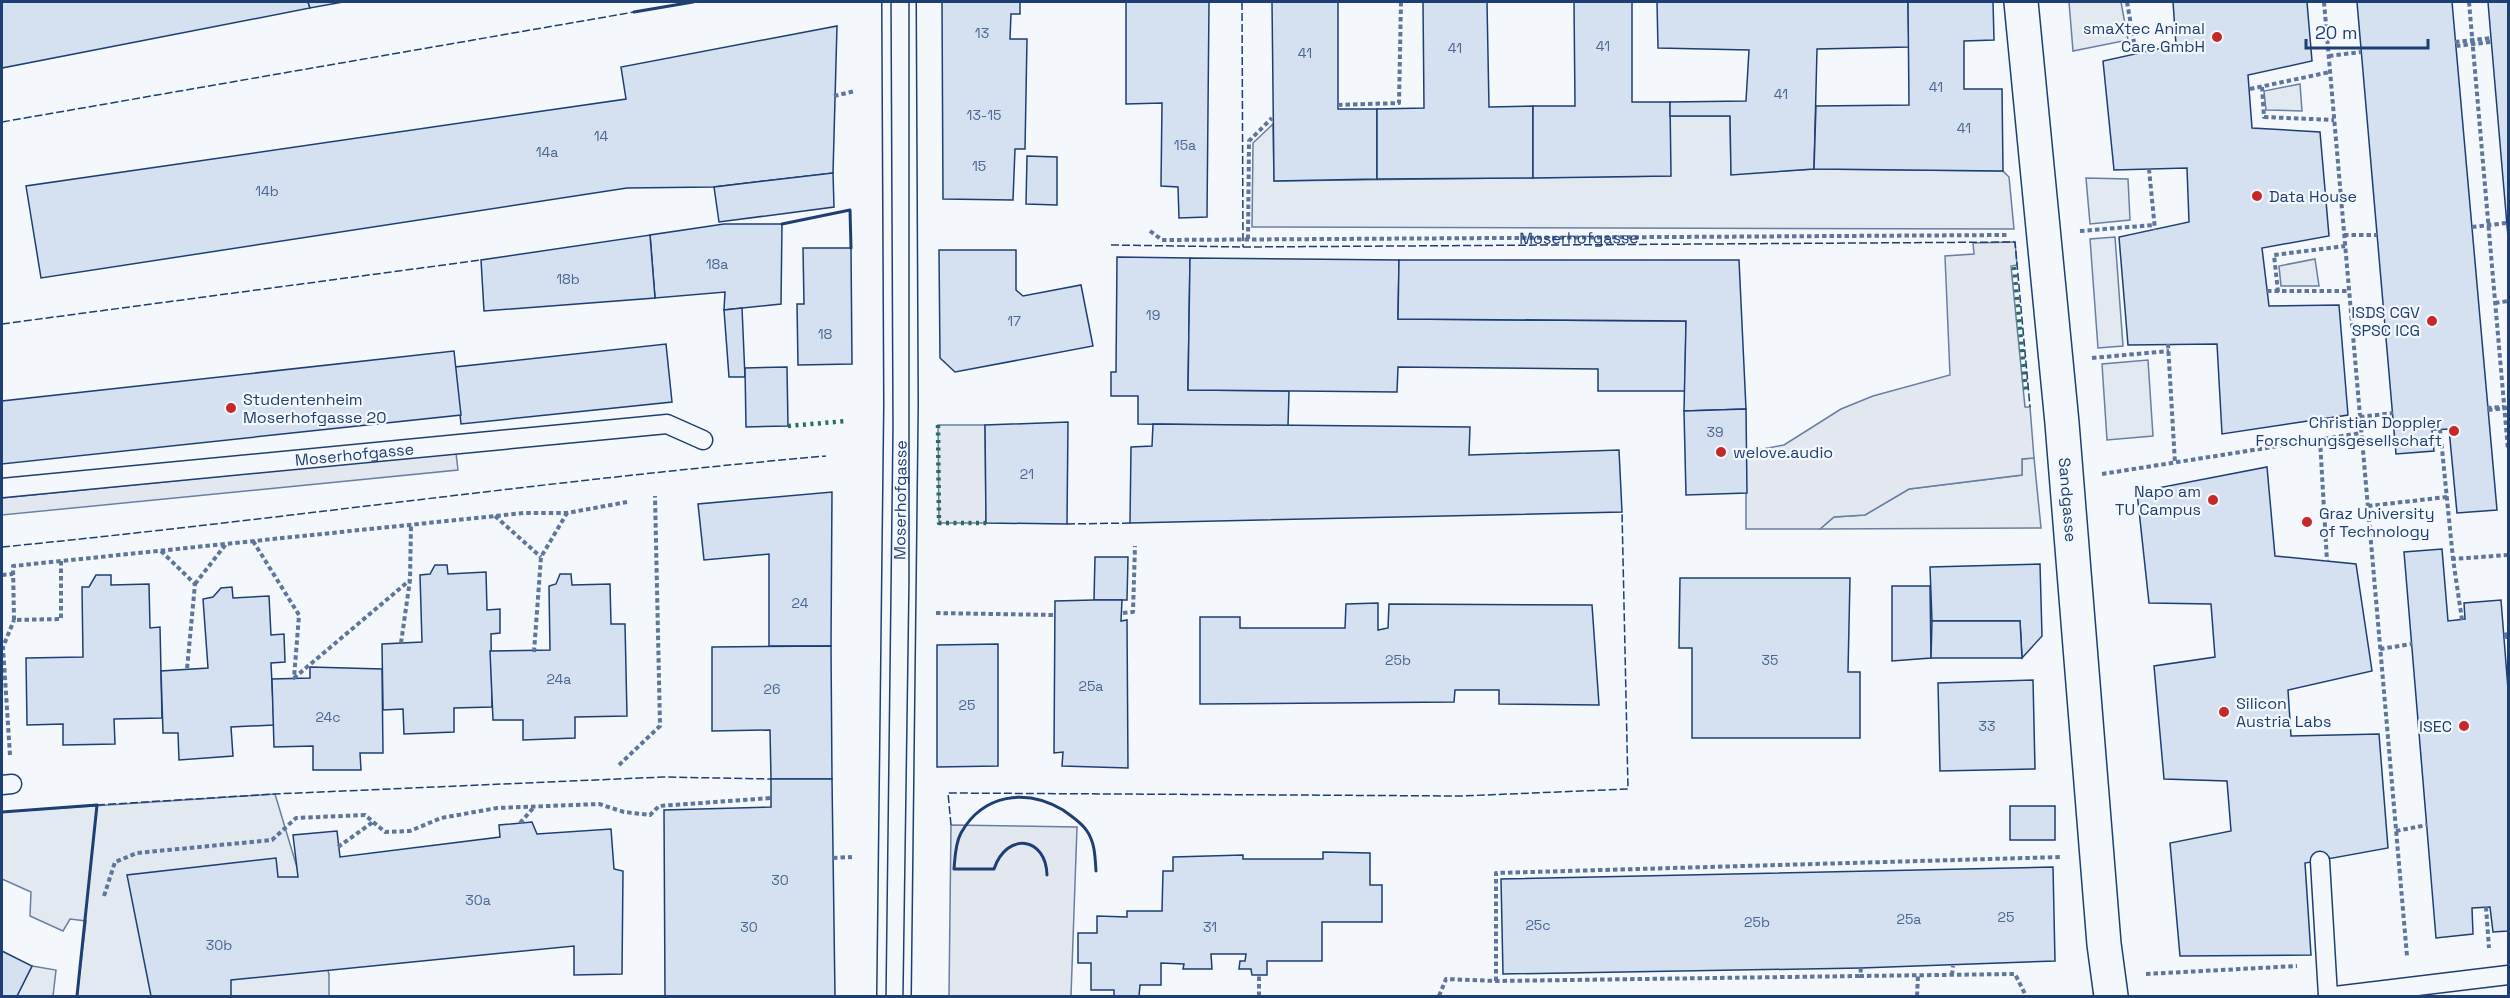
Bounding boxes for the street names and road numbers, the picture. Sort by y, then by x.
street label: Moserhofgasse [1519,227,1639,249]
street label: Moserhofgasse [294,438,415,471]
street label: Moserhofgasse [889,440,912,560]
street label: Sandgasse [2054,457,2082,543]

